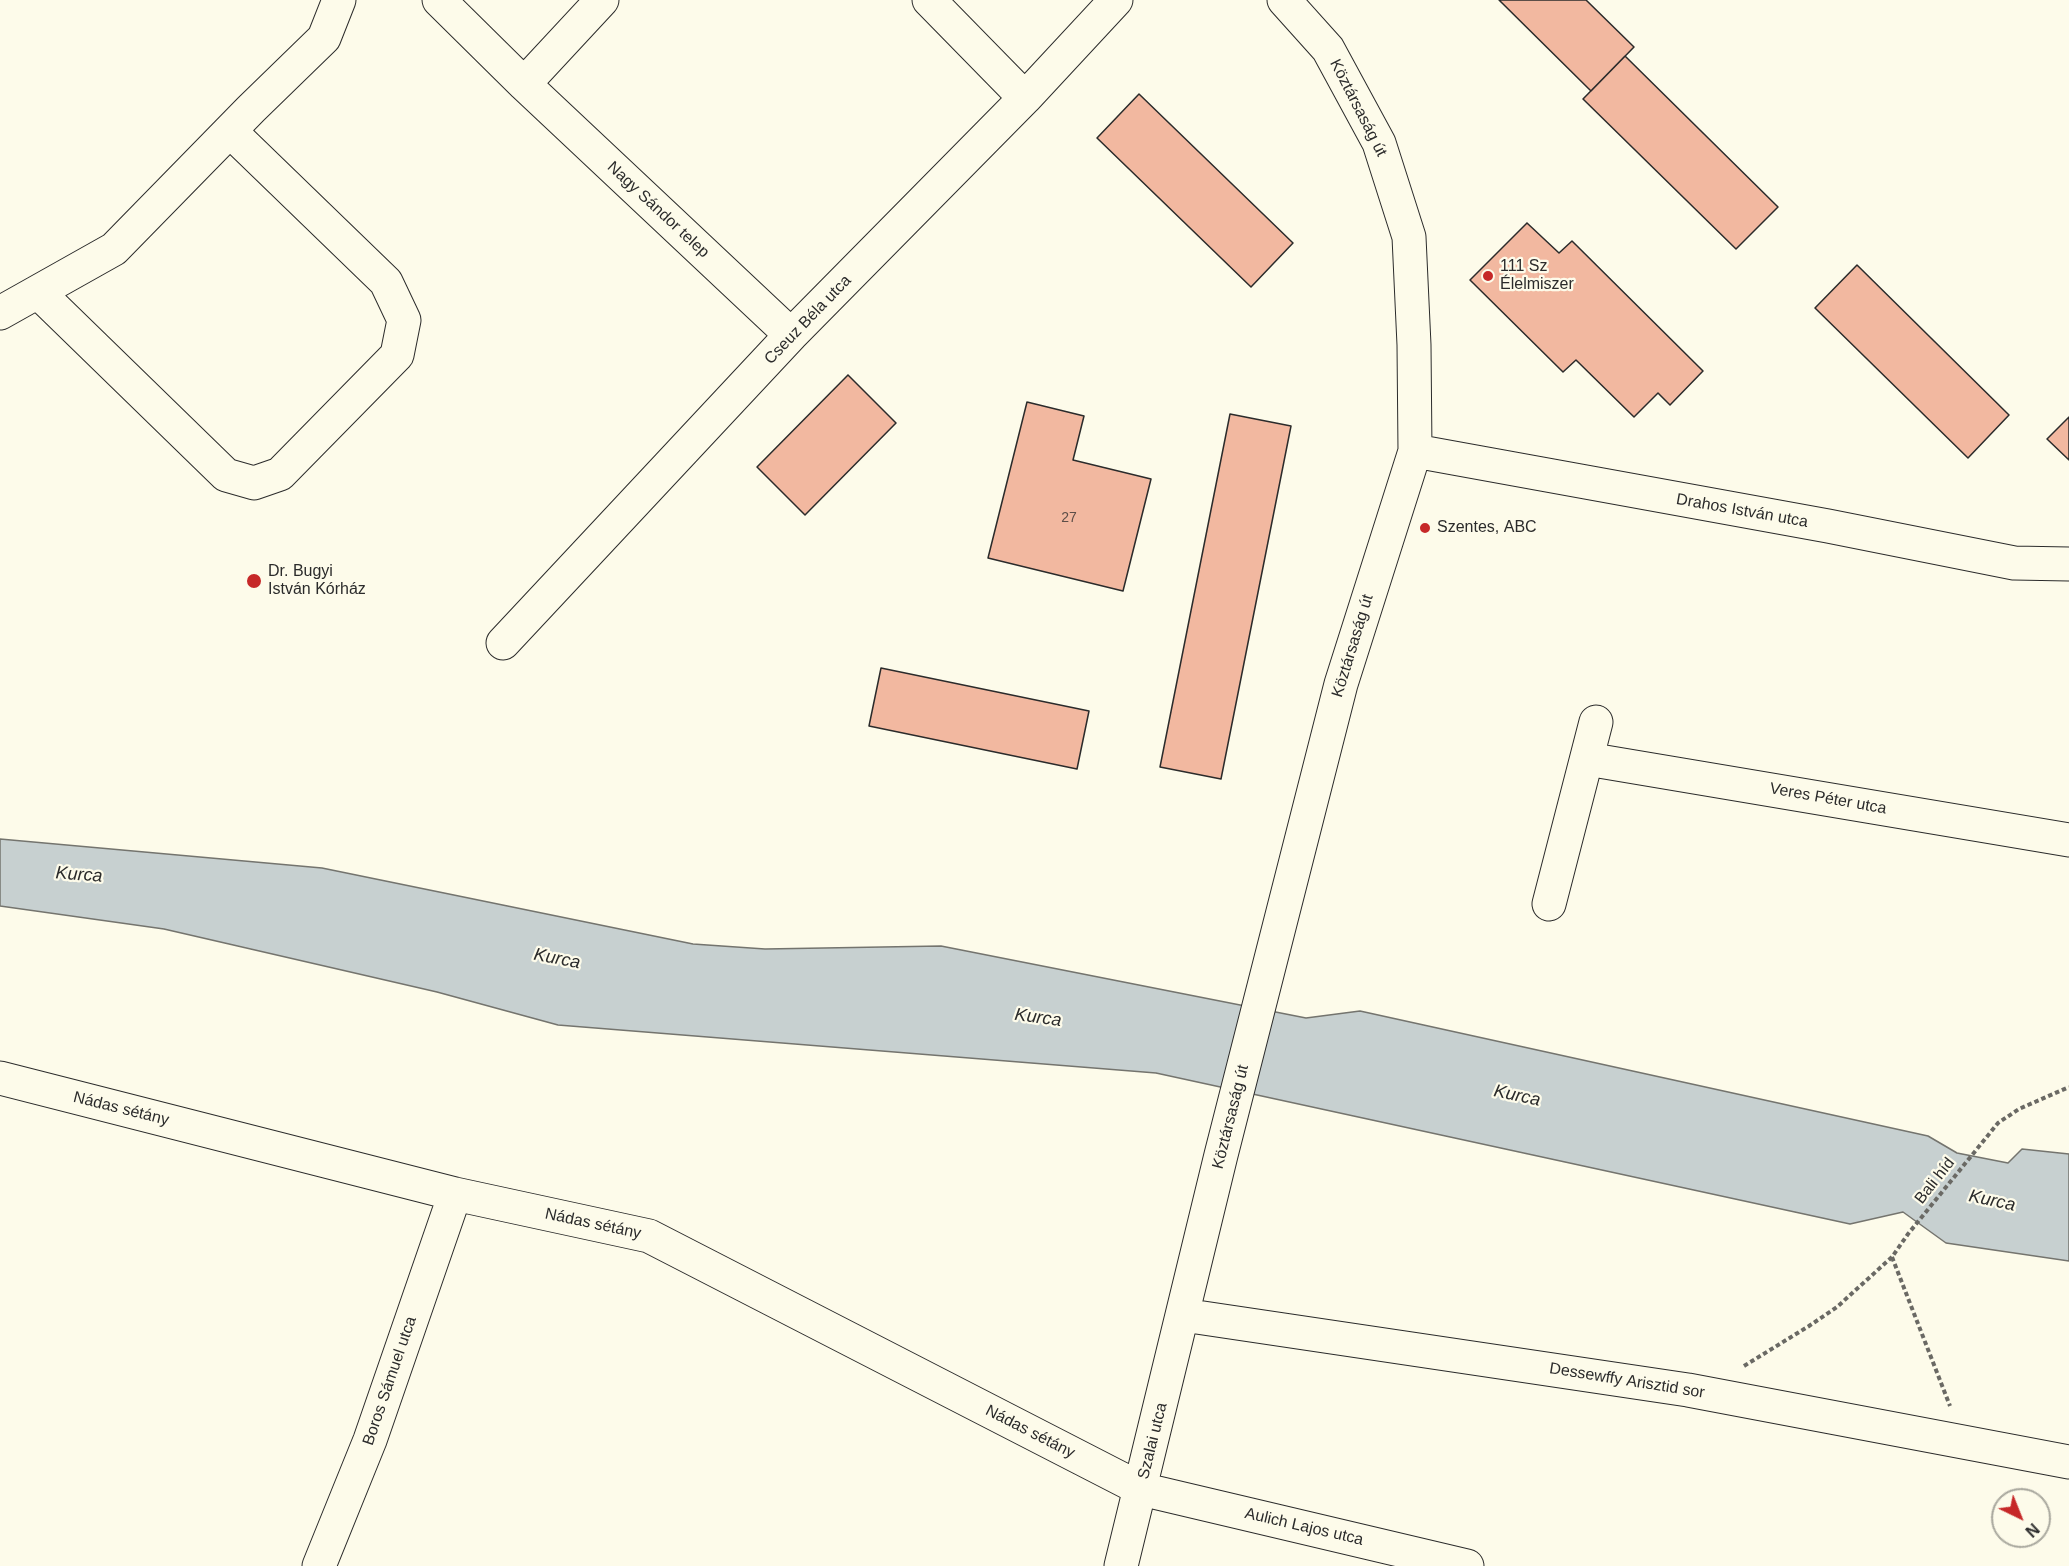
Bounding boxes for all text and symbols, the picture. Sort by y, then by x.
street label: Köztársaság út [1325,56,1391,160]
street label: Nagy Sándor telep [603,158,713,262]
place label: 111 Sz Élelmiszer [1500,257,1574,295]
marker: 111 Sz Élelmiszer [1481,269,1495,283]
street label: Cseuz Béla utca [761,271,855,369]
street label: Drahos István utca [1675,490,1809,532]
house number: 27 [1061,510,1077,526]
place label: Szentes, ABC [1437,518,1537,538]
marker: Szentes, ABC [1418,521,1432,535]
place label: Dr. Bugyi István Kórház [268,562,366,600]
marker: Dr. Bugyi István Kórház [245,572,263,590]
street label: Köztársaság út [1328,592,1378,700]
street label: Veres Péter utca [1768,779,1888,819]
water label: Kurca [55,863,103,887]
water label: Kurca [532,944,582,974]
water label: Kurca [1013,1004,1063,1032]
street label: Köztársaság út [1209,1063,1253,1171]
water label: Kurca [1492,1081,1542,1111]
street label: Nádas sétány [71,1088,171,1130]
street label: Bali híd [1911,1154,1959,1208]
water label: Kurca [1967,1186,2017,1216]
street label: Nádas sétány [543,1204,643,1244]
street label: Boros Sámuel utca [359,1314,421,1448]
street label: Dessewffy Arisztid sor [1548,1359,1706,1403]
street label: Nádas sétány [982,1401,1078,1463]
street label: Szalai utca [1134,1401,1172,1481]
north arrow [1991,1488,2051,1548]
street label: Aulich Lajos utca [1243,1504,1365,1550]
text: N [2022,1520,2042,1540]

